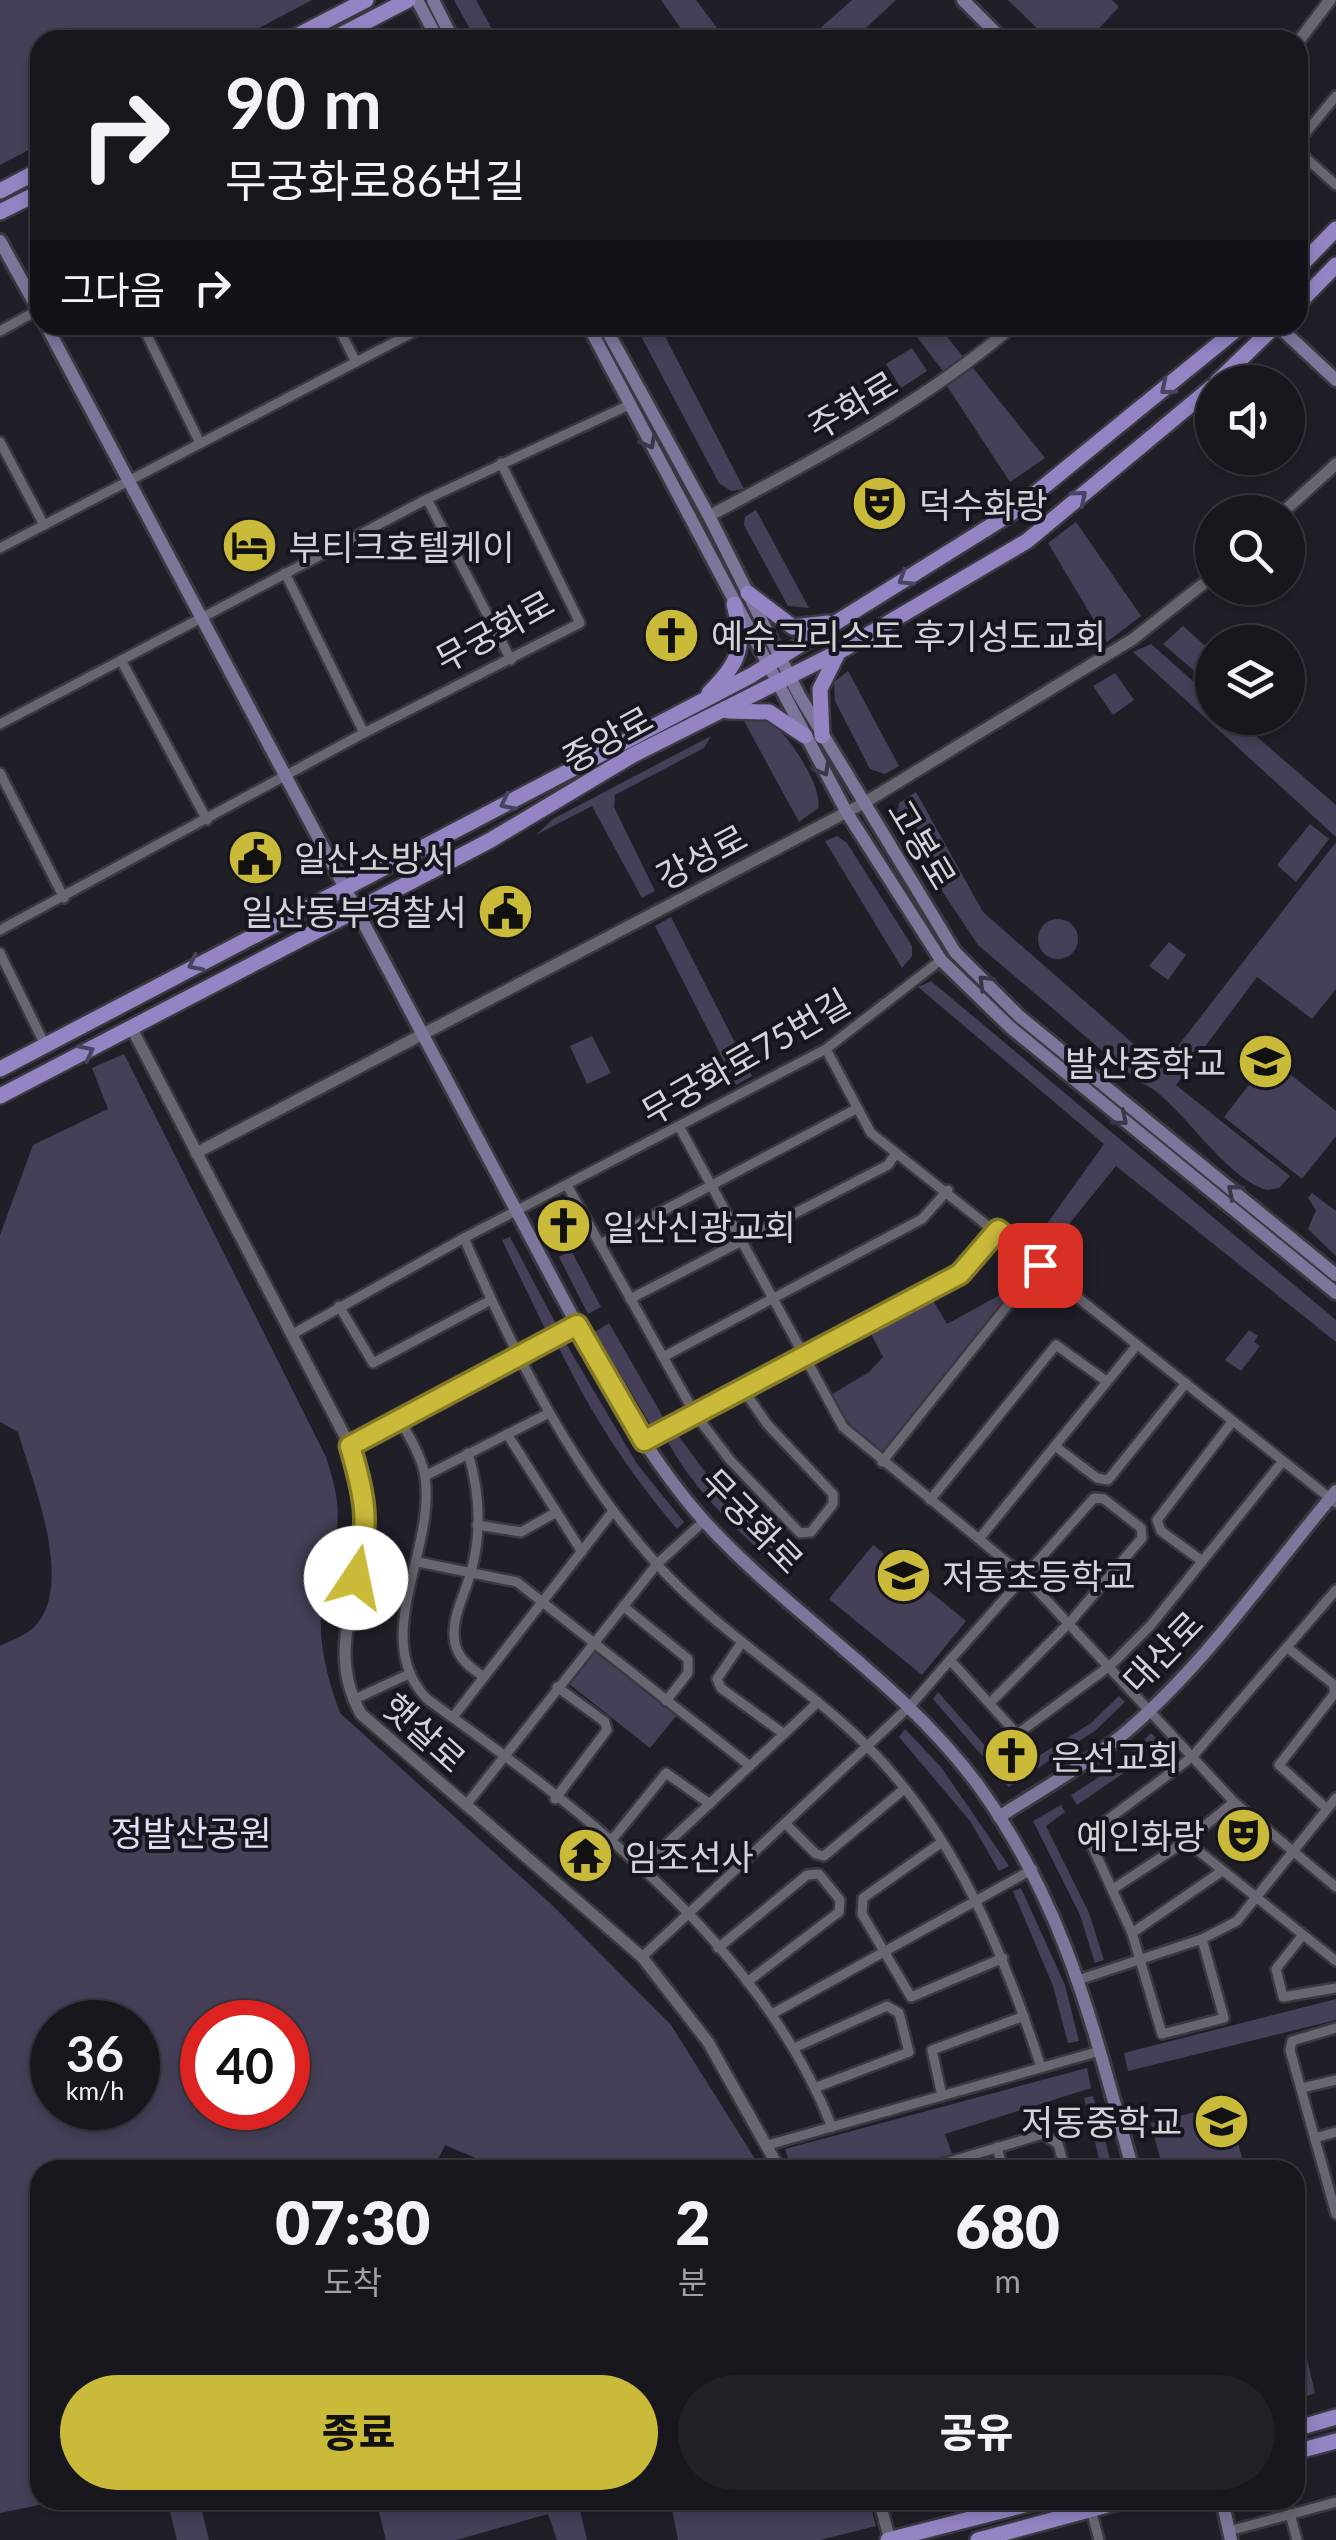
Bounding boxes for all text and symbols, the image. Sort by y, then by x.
text: 90 m [225,60,382,144]
icon: right [60,70,190,200]
text: 무궁화로86번길 [225,153,526,207]
icon: right [185,260,240,315]
text: 그다음 [60,266,165,312]
street label: 주화로 [800,361,904,447]
map controls [1195,365,1305,735]
button: sound [1195,365,1305,475]
one-way arrow [1161,376,1179,394]
one-way arrow [637,432,656,450]
theatre icon: 덕수화랑 [850,474,910,534]
place label: 덕수화랑 [919,483,1048,525]
one-way arrow [1068,491,1087,509]
button: search [1195,495,1305,605]
hotel icon: 부티크호텔케이 [220,516,280,576]
place label: 부티크호텔케이 [289,525,514,567]
one-way arrow [898,567,916,586]
street label: 무궁화로 [427,580,561,680]
church icon: 예수그리스도 후기성도교회 [642,605,702,665]
place label: 예수그리스도 후기성도교회 [711,614,1106,656]
button: layers [1195,625,1305,735]
street label: 중앙로 [555,696,659,780]
one-way arrow [810,759,830,777]
one-way arrow [500,791,518,810]
street label: 고봉로 [880,792,966,896]
street label: 강성로 [648,815,754,897]
public building icon: 일산소방서 [225,827,285,887]
place label: 일산소방서 [294,836,455,878]
public building icon: 일산동부경찰서 [476,881,536,941]
place label: 일산동부경찰서 [242,890,467,932]
one-way arrow [188,952,206,971]
one-way arrow [978,976,996,994]
street label: 무궁화로75번길 [633,979,857,1133]
school or university icon: 발산중학교 [1235,1032,1295,1092]
place label: 발산중학교 [1065,1041,1226,1083]
one-way arrow [76,1045,94,1064]
one-way arrow [1109,1108,1127,1126]
one-way arrow [1227,1185,1245,1203]
church icon: 일산신광교회 [534,1196,594,1256]
place label: 일산신광교회 [603,1205,796,1247]
pin [998,1223,1083,1308]
icon: arrive [1013,1238,1068,1293]
street label: 무궁화로 [693,1459,813,1581]
position arrow [304,1526,408,1630]
school or university icon: 저동초등학교 [873,1545,933,1605]
place label: 저동초등학교 [942,1554,1135,1596]
street label: 대산로 [1113,1602,1211,1700]
street label: 햇살로 [375,1684,475,1780]
church icon: 은선교회 [982,1726,1042,1786]
place label: 은선교회 [1051,1735,1180,1777]
theatre icon: 예인화랑 [1214,1805,1274,1865]
park label: 정발산공원 [110,1811,272,1853]
place label: 예인화랑 [1076,1814,1205,1856]
temple icon: 임조선사 [556,1826,616,1886]
place label: 임조선사 [625,1835,754,1877]
speed limit sign: 40 [180,2000,310,2130]
text: 36 [66,2023,124,2083]
text: km/h [66,2075,124,2105]
school or university icon: 저동중학교 [1191,2091,1251,2151]
place label: 저동중학교 [1021,2100,1182,2142]
text: 07:30 [275,2186,430,2258]
text: 2 [675,2186,710,2258]
text: 680 [955,2190,1060,2262]
text: m [994,2261,1021,2300]
text: 도착 [323,2262,382,2301]
text: 분 [678,2262,708,2301]
button: 종료 [60,2375,658,2490]
button: 공유 [678,2375,1275,2490]

